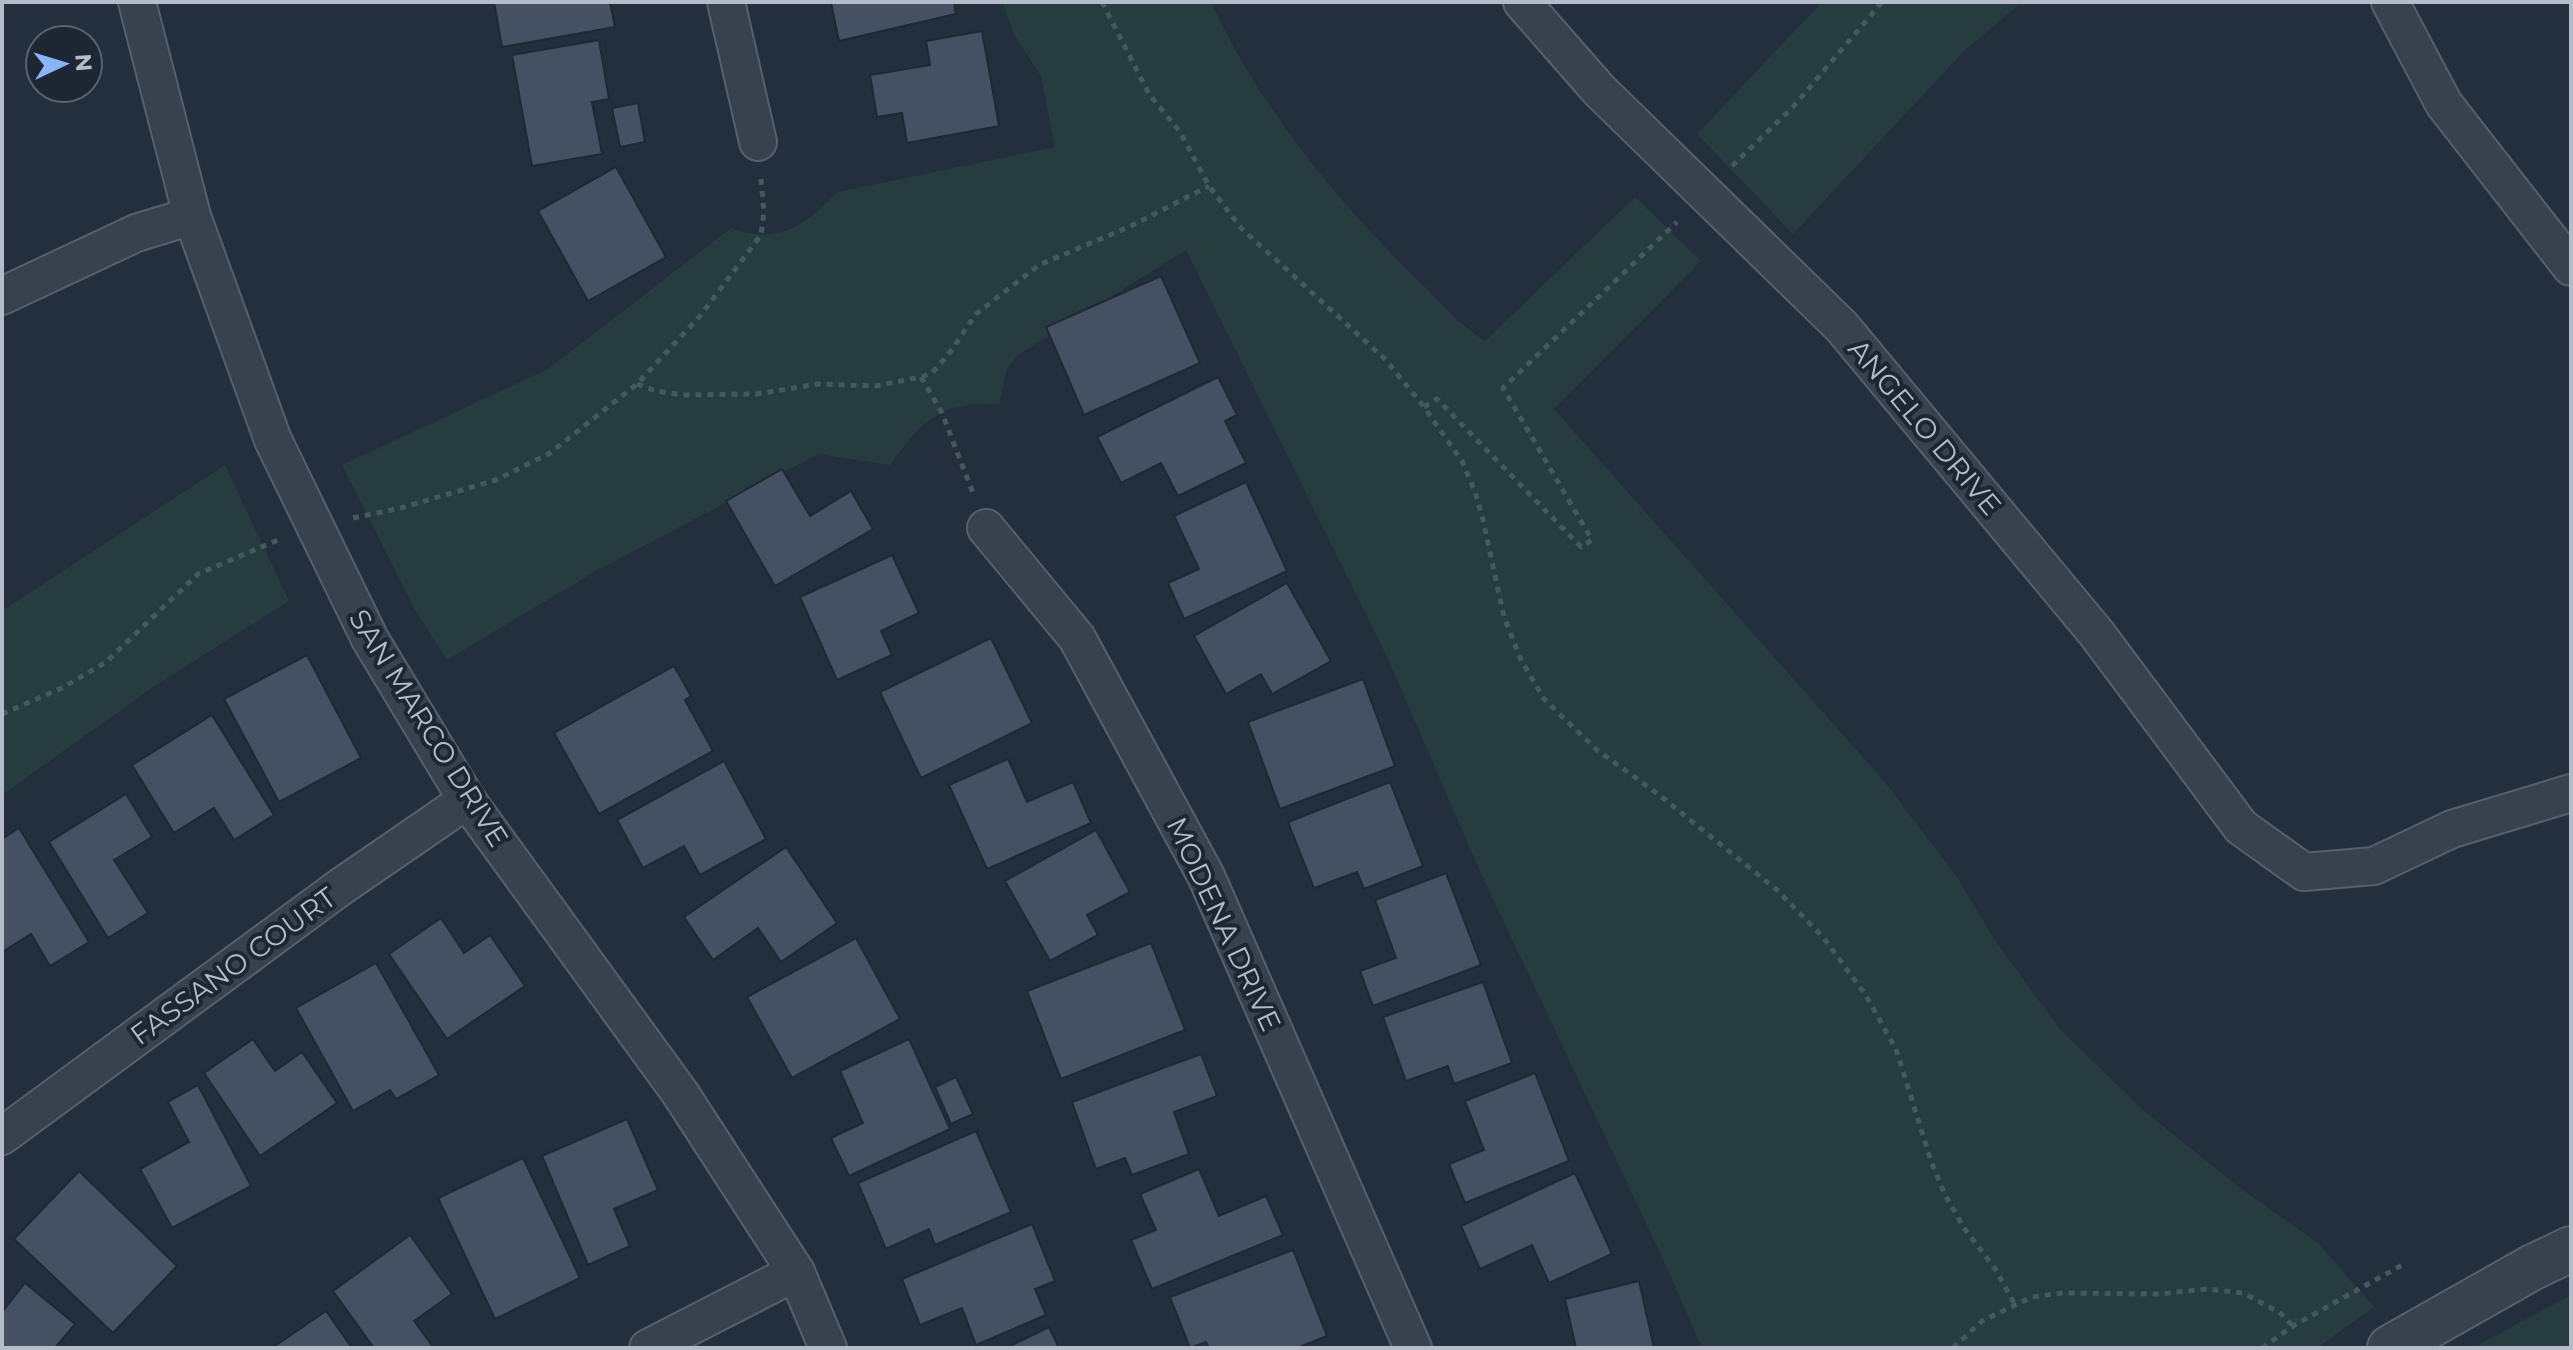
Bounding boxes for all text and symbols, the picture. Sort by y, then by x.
north arrow [24,24,104,104]
text: N [69,53,98,72]
street label: ANGELO DRIVE [1841,332,2009,522]
street label: SAN MARCO DRIVE [342,603,516,853]
street label: MODENA DRIVE [1160,812,1288,1036]
street label: FASSANO COURT [124,880,342,1052]

